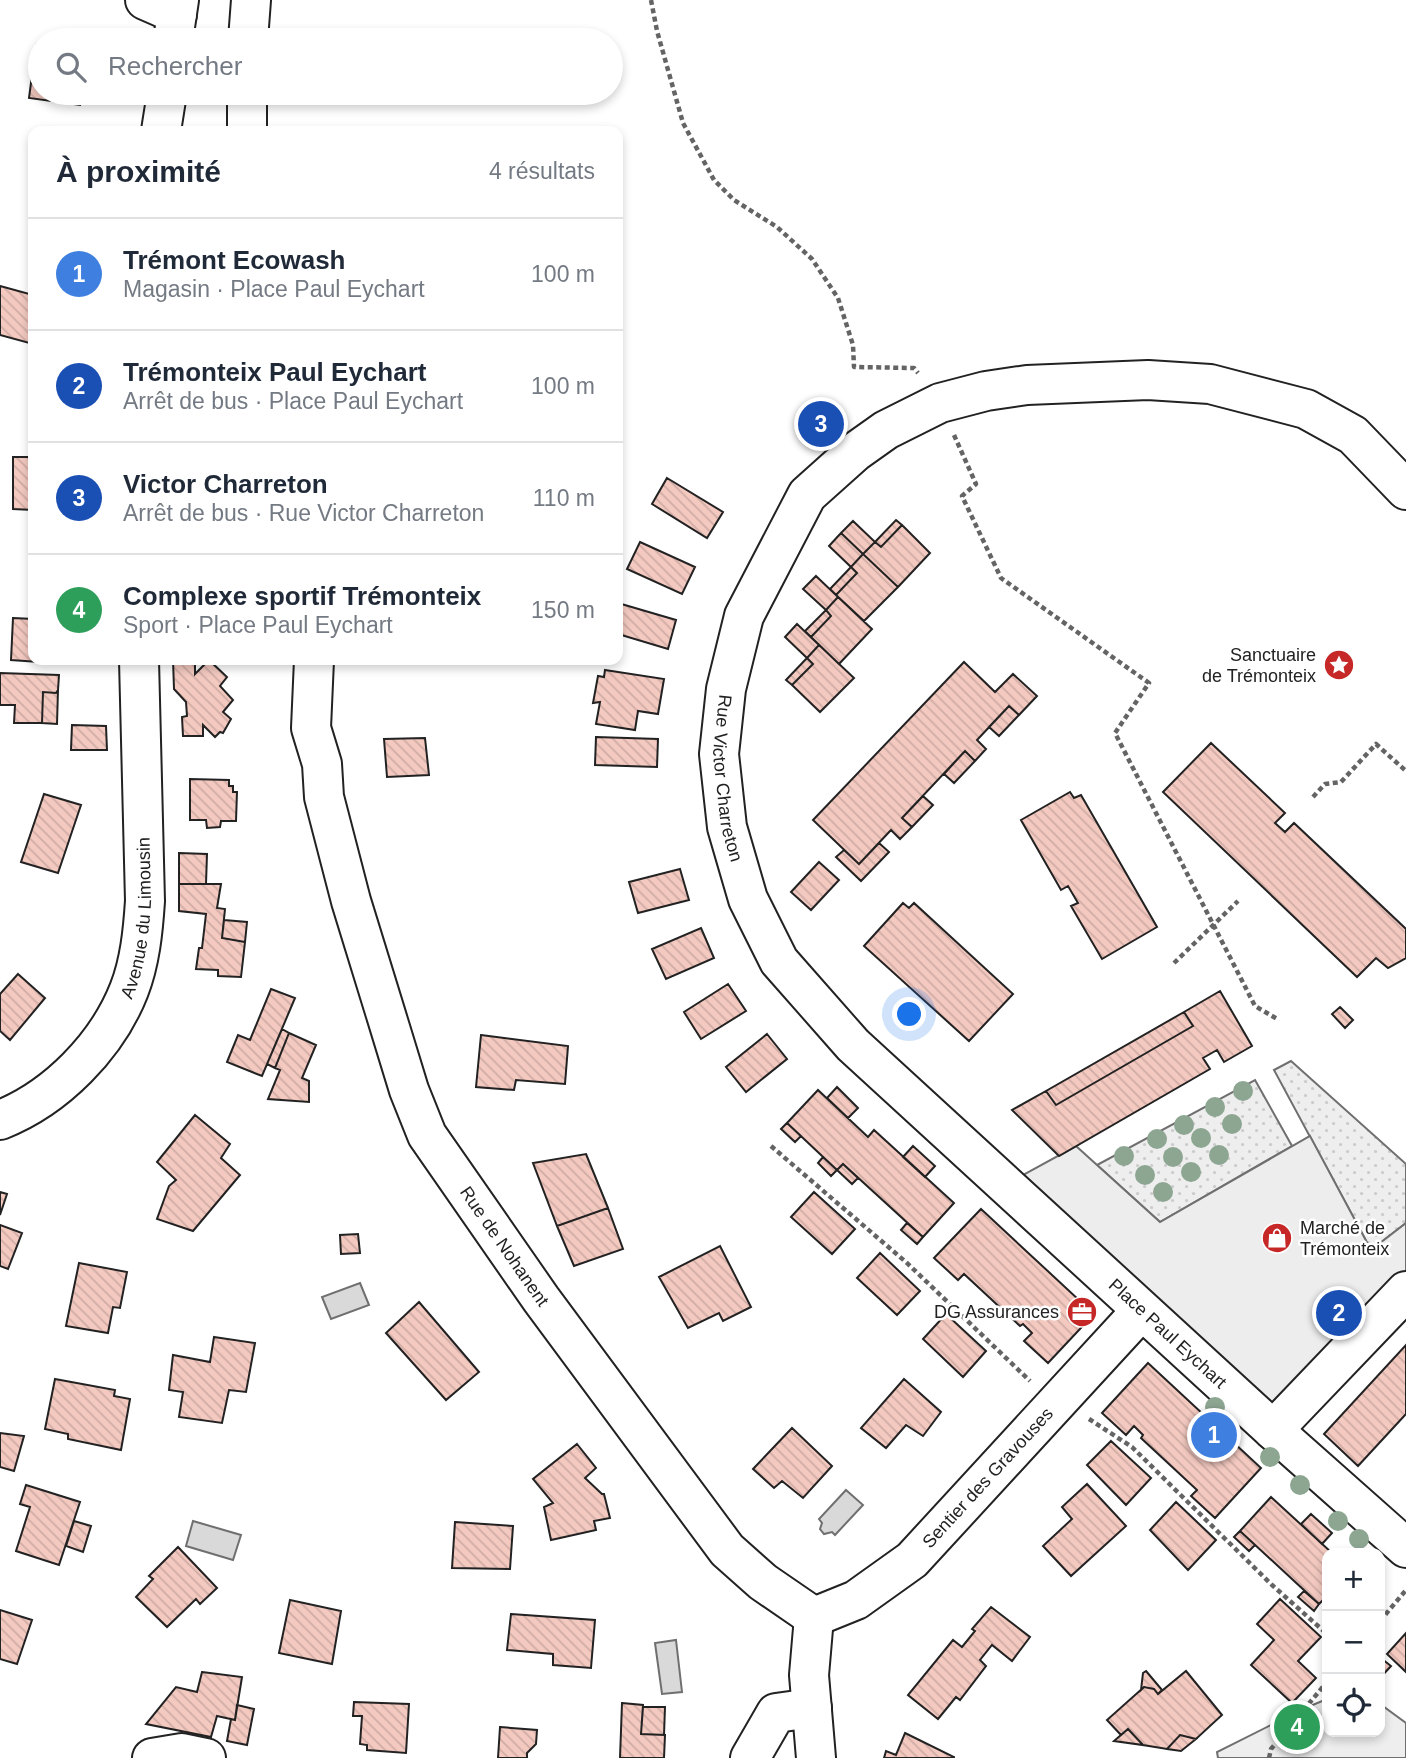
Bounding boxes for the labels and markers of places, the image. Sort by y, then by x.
pin: 3 [798,398,844,450]
place label: Sanctuaire de Trémonteix [1202,645,1316,686]
place icon: Sanctuaire de Trémonteix [1322,648,1356,682]
place label: Marché de Trémonteix [1300,1218,1389,1259]
shop icon: Marché de Trémonteix [1260,1221,1294,1255]
pin: 2 [1316,1287,1362,1339]
office icon: DG Assurances [1065,1295,1099,1329]
place label: DG Assurances [934,1302,1059,1322]
pin: 1 [1191,1409,1237,1461]
pin: 4 [1274,1701,1320,1753]

